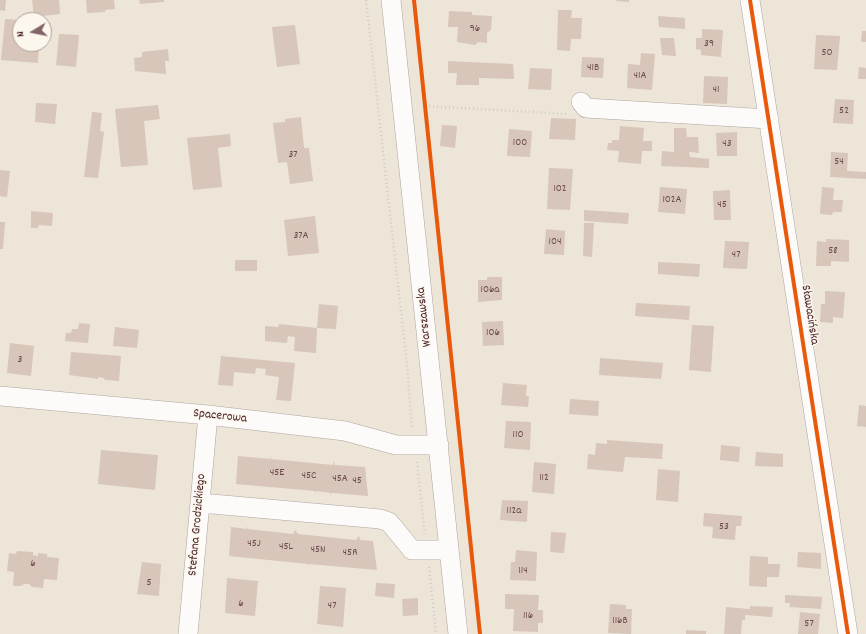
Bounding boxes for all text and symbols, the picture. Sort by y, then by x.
north arrow [12,12,52,52]
house number: 96 [470,22,480,36]
text: N [13,30,30,38]
house number: 39 [704,37,714,51]
house number: 50 [821,46,833,60]
house number: 41B [587,61,599,75]
house number: 41A [634,69,646,83]
house number: 41 [713,83,719,97]
house number: 52 [839,104,849,118]
house number: 100 [513,136,527,150]
house number: 43 [722,137,732,151]
house number: 37 [288,148,298,162]
house number: 54 [834,155,844,169]
house number: 102 [553,182,567,196]
house number: 102A [662,193,682,207]
house number: 45 [717,198,727,212]
house number: 37A [293,229,309,243]
house number: 104 [549,235,561,249]
house number: 58 [828,244,838,258]
house number: 47 [732,248,740,262]
house number: 106a [481,283,499,297]
street label: Sławacińska [797,284,821,346]
street label: Warszawska [414,286,436,348]
house number: 106 [486,326,500,340]
house number: 3 [18,353,22,367]
street label: Spacerowa [192,406,248,428]
house number: 110 [513,428,523,442]
house number: 45E [270,466,284,480]
house number: 45C [301,469,317,483]
house number: 112 [539,471,549,485]
house number: 45A [332,472,348,486]
street label: Stefana Grodzickiego [186,473,210,577]
house number: 45 [352,474,362,488]
house number: 112a [507,504,521,518]
house number: 53 [719,520,729,534]
house number: 45J [247,537,261,551]
house number: 45L [279,540,293,554]
house number: 45N [310,543,326,557]
house number: 45R [342,546,358,560]
house number: 6 [30,557,36,571]
house number: 114 [518,564,528,578]
house number: 5 [146,576,152,590]
house number: 6 [238,597,244,611]
house number: 47 [328,599,336,613]
house number: 116 [523,609,533,623]
house number: 116B [612,614,628,628]
house number: 57 [804,617,814,631]

